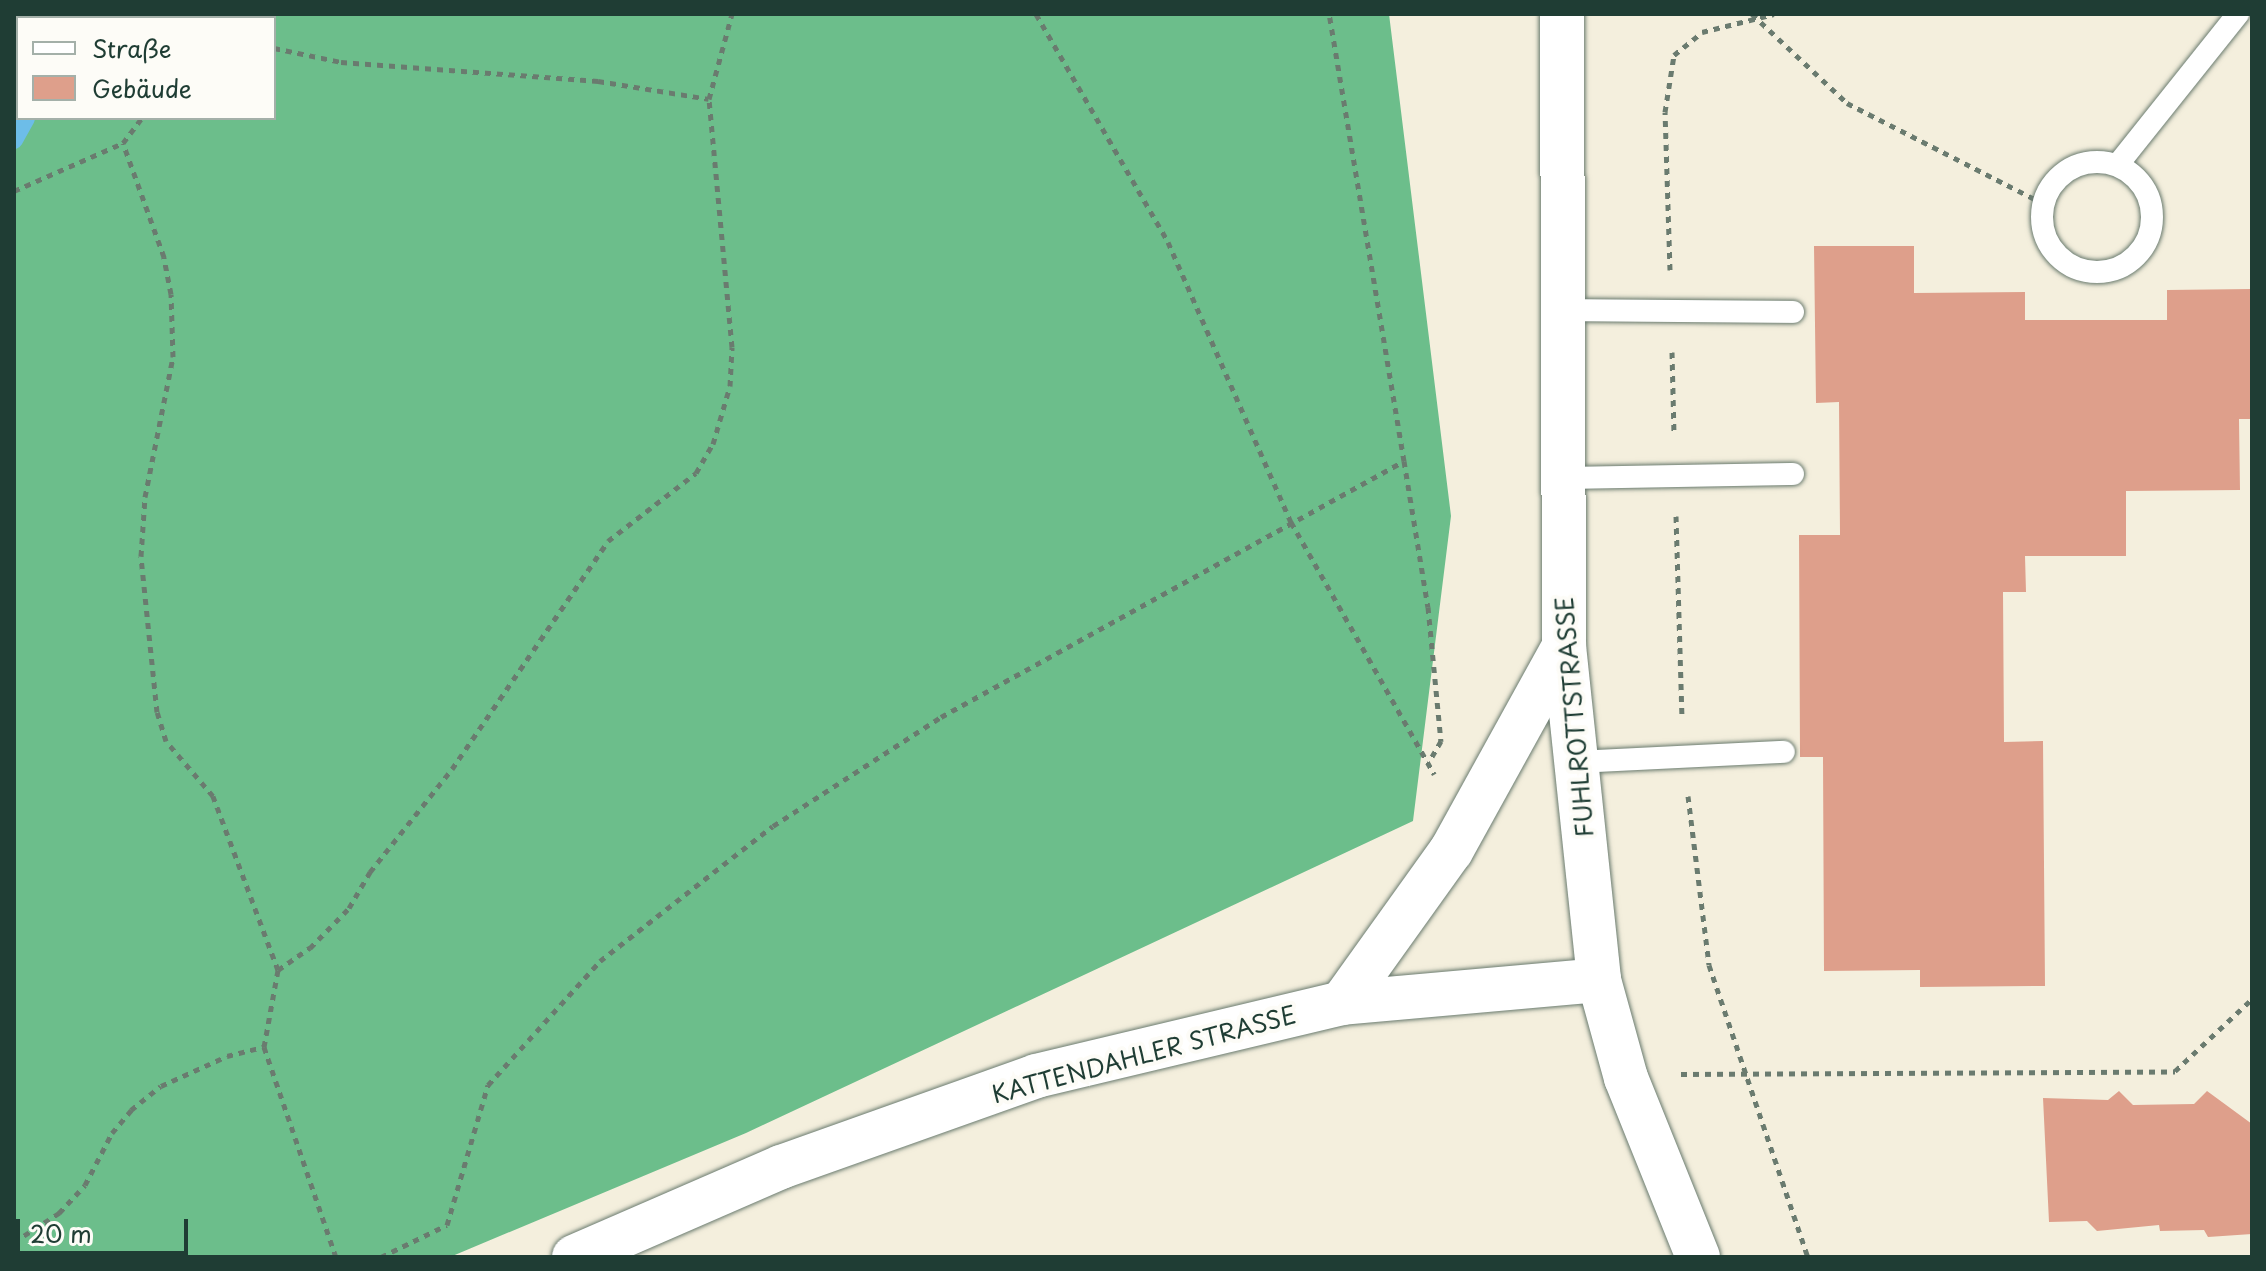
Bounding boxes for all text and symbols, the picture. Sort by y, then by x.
legend [16,16,276,120]
text: Straße [92,30,171,66]
text: Gebäude [92,70,192,106]
street label: FUHLROTTSTRASSE [1549,595,1599,839]
street label: KATTENDAHLER STRASSE [988,999,1300,1109]
scale bar [20,1203,192,1253]
text: 20 m [30,1215,92,1251]

